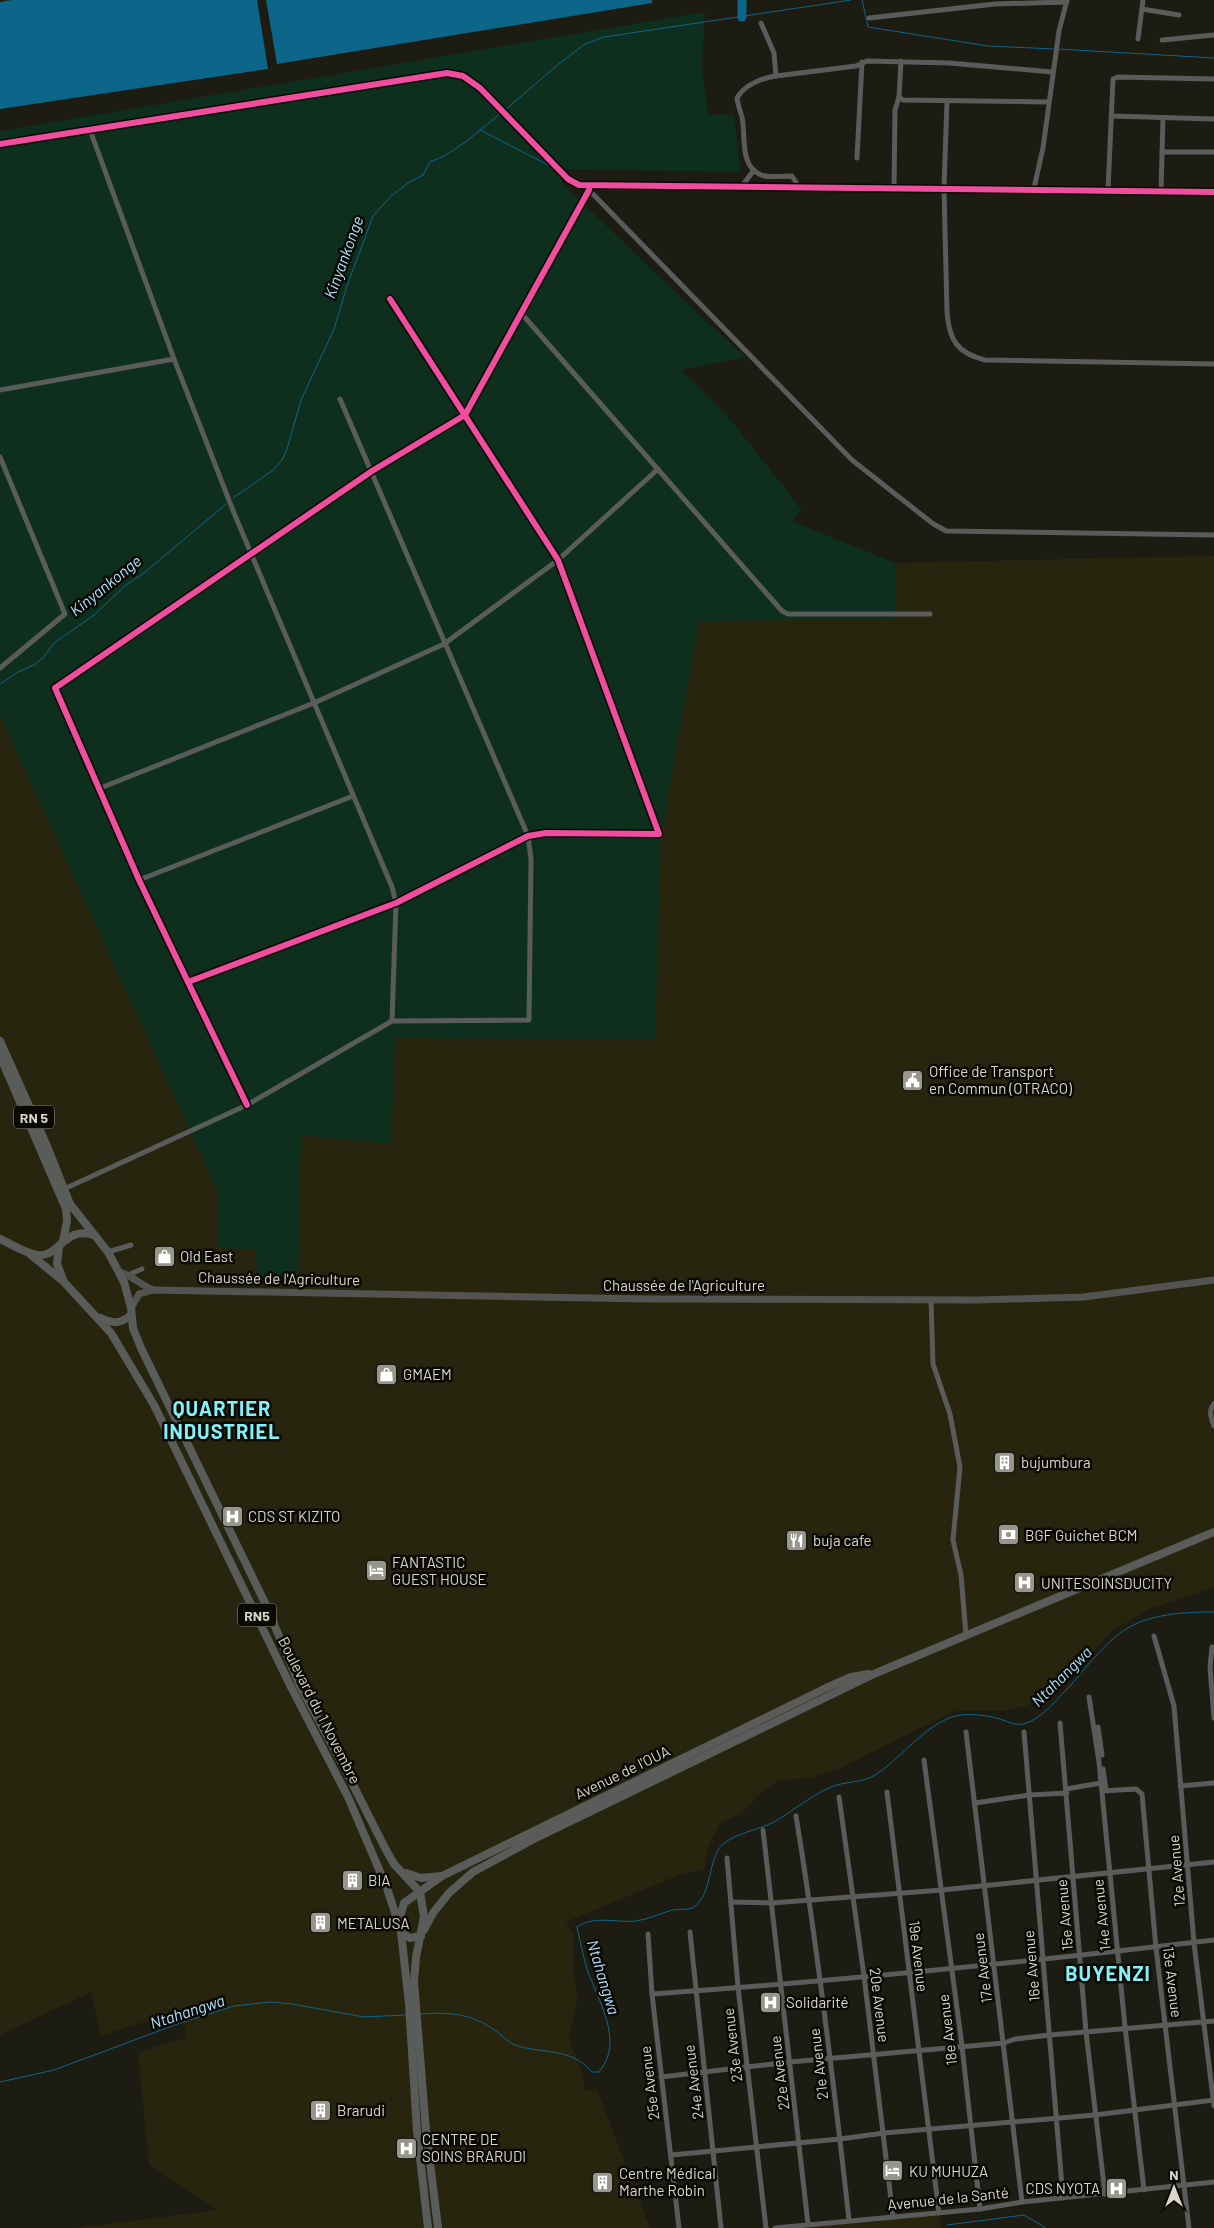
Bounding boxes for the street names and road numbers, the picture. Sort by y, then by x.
road number: RN 5 [14,1106,54,1128]
street label: Chaussée de l'Agriculture [198,1268,360,1288]
street label: Chaussée de l'Agriculture [603,1276,765,1294]
road number: RN5 [238,1604,276,1626]
street label: Boulevard du 1 Novembre [275,1634,365,1786]
street label: Avenue de l'OUA [572,1741,672,1803]
street label: 12e Avenue [1164,1834,1188,1908]
street label: 14e Avenue [1088,1878,1114,1952]
street label: 15e Avenue [1052,1879,1076,1951]
street label: 19e Avenue [906,1919,932,1993]
street label: 16e Avenue [1019,1930,1043,2002]
street label: 17e Avenue [969,1932,995,2004]
street label: 13e Avenue [1160,1945,1186,2019]
street label: 20e Avenue [866,1967,894,2043]
street label: 18e Avenue [934,1993,960,2067]
street label: 23e Avenue [719,2007,745,2083]
street label: 21e Avenue [805,2027,831,2101]
street label: 22e Avenue [766,2035,792,2111]
street label: 24e Avenue [679,2044,707,2120]
street label: 25e Avenue [636,2045,662,2121]
street label: Avenue de la Santé [887,2183,1009,2213]

